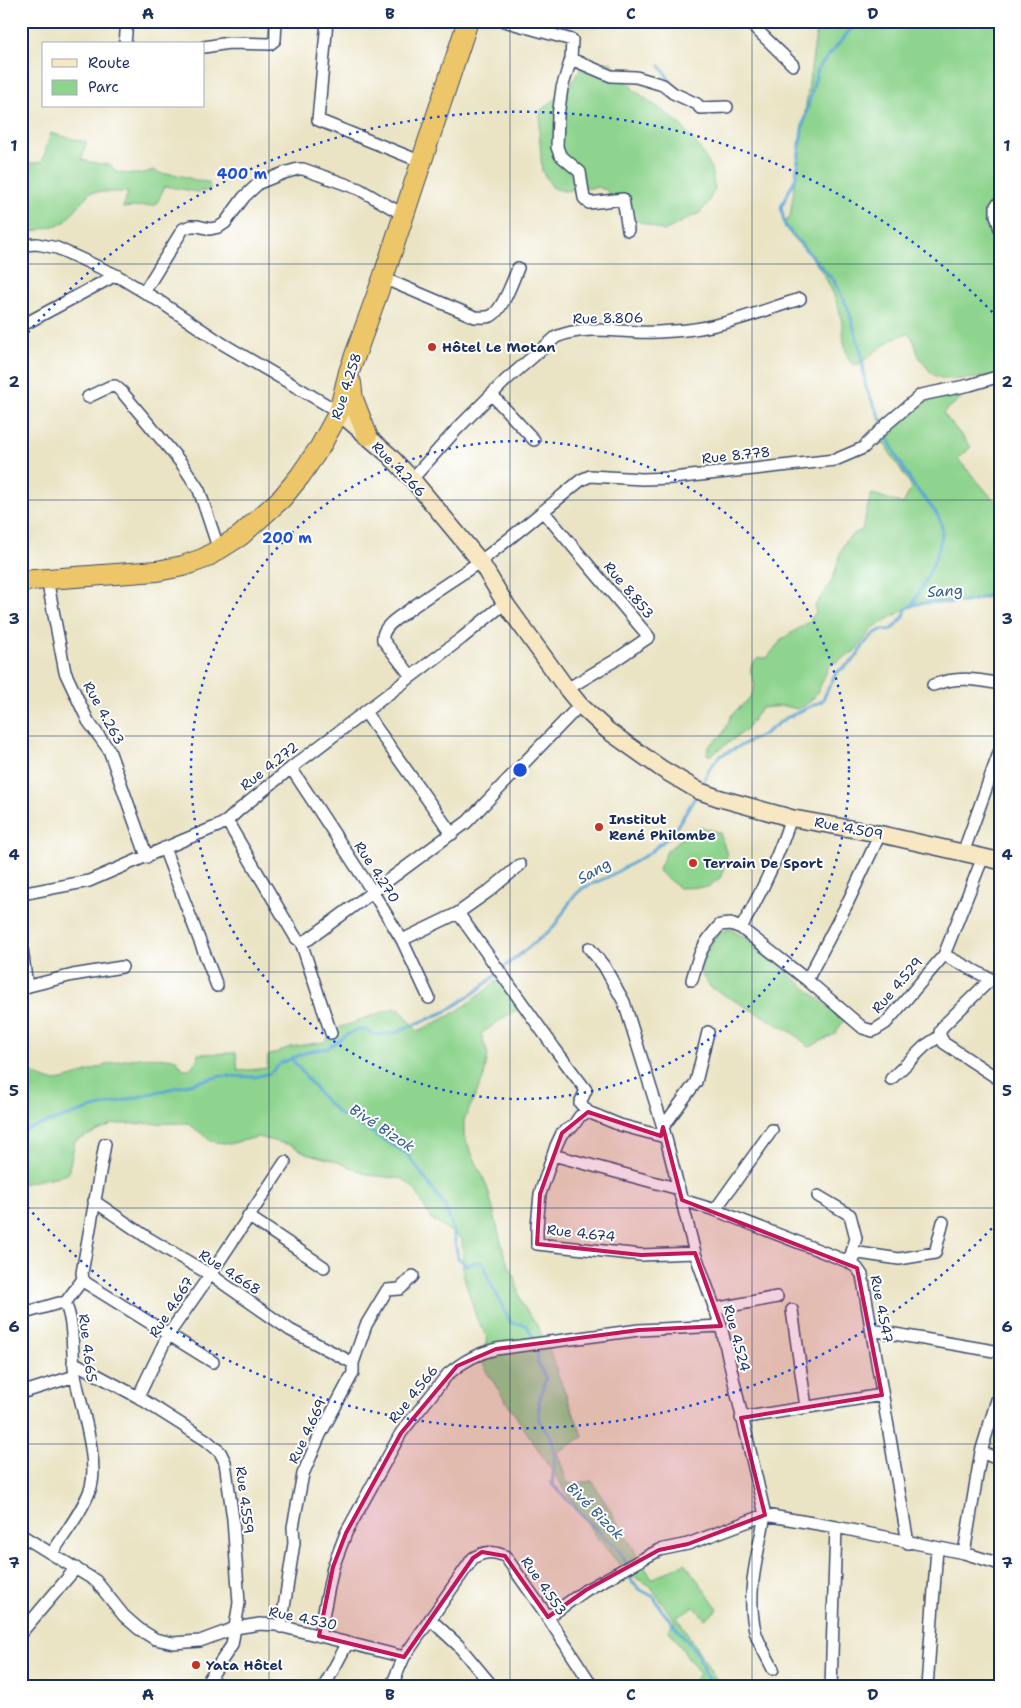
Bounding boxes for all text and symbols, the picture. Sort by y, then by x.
text: A [142,3,154,24]
text: B [385,3,395,24]
text: C [626,3,636,24]
text: D [867,3,879,24]
legend [42,42,205,108]
text: Route [88,53,130,73]
text: Parc [88,77,119,97]
text: 1 [10,135,18,156]
text: 1 [1003,135,1011,156]
text: 400 m [217,164,267,184]
street label: Rue 8.806 [572,308,644,328]
place label: Hôtel Le Motan [442,338,556,356]
marker: Hôtel Le Motan [426,341,438,353]
street label: Rue 4.258 [327,350,365,422]
text: 2 [8,371,20,392]
text: 2 [1001,371,1013,392]
street label: Rue 4.266 [368,438,430,500]
street label: Rue 8.778 [701,442,771,468]
text: 200 m [262,528,312,548]
street label: Rue 8.853 [600,558,658,622]
water label: Sang [927,580,963,602]
text: 3 [8,608,20,629]
text: 3 [1001,608,1013,629]
street label: Rue 4.263 [79,678,129,748]
street label: Rue 4.272 [236,738,302,794]
centre of rings [511,761,529,779]
place label: Institut René Philombe [609,810,716,844]
street label: Rue 4.509 [813,813,885,843]
marker: Institut René Philombe [593,821,605,833]
street label: Rue 4.270 [350,838,404,906]
text: 4 [8,844,20,865]
text: 4 [1001,844,1013,865]
water label: Sang [573,853,615,889]
place label: Terrain De Sport [703,854,823,872]
marker: Terrain De Sport [687,857,699,869]
street label: Rue 4.529 [868,953,926,1017]
text: 5 [9,1080,19,1101]
text: 5 [1002,1080,1012,1101]
water label: Bivé Bizok [346,1099,419,1157]
street label: Rue 4.674 [546,1220,616,1246]
street label: Rue 4.668 [196,1245,264,1299]
street label: Rue 4.667 [145,1273,197,1341]
street label: Rue 4.547 [867,1273,897,1345]
street label: Rue 4.524 [719,1303,755,1374]
street label: Rue 4.665 [75,1313,101,1383]
text: 6 [8,1316,20,1337]
text: 6 [1001,1316,1013,1337]
street label: Rue 4.566 [384,1361,442,1427]
street label: Rue 4.669 [284,1396,330,1466]
street label: Rue 4.559 [232,1465,258,1535]
water label: Bivé Bizok [562,1478,628,1544]
text: 7 [8,1552,20,1573]
text: 7 [1001,1552,1013,1573]
street label: Rue 4.553 [517,1553,571,1619]
street label: Rue 4.530 [267,1602,339,1634]
place label: Yata Hôtel [206,1656,283,1674]
marker: Yata Hôtel [190,1659,202,1671]
text: A [142,1684,154,1705]
text: B [385,1684,395,1705]
text: C [626,1684,636,1705]
text: D [867,1684,879,1705]

